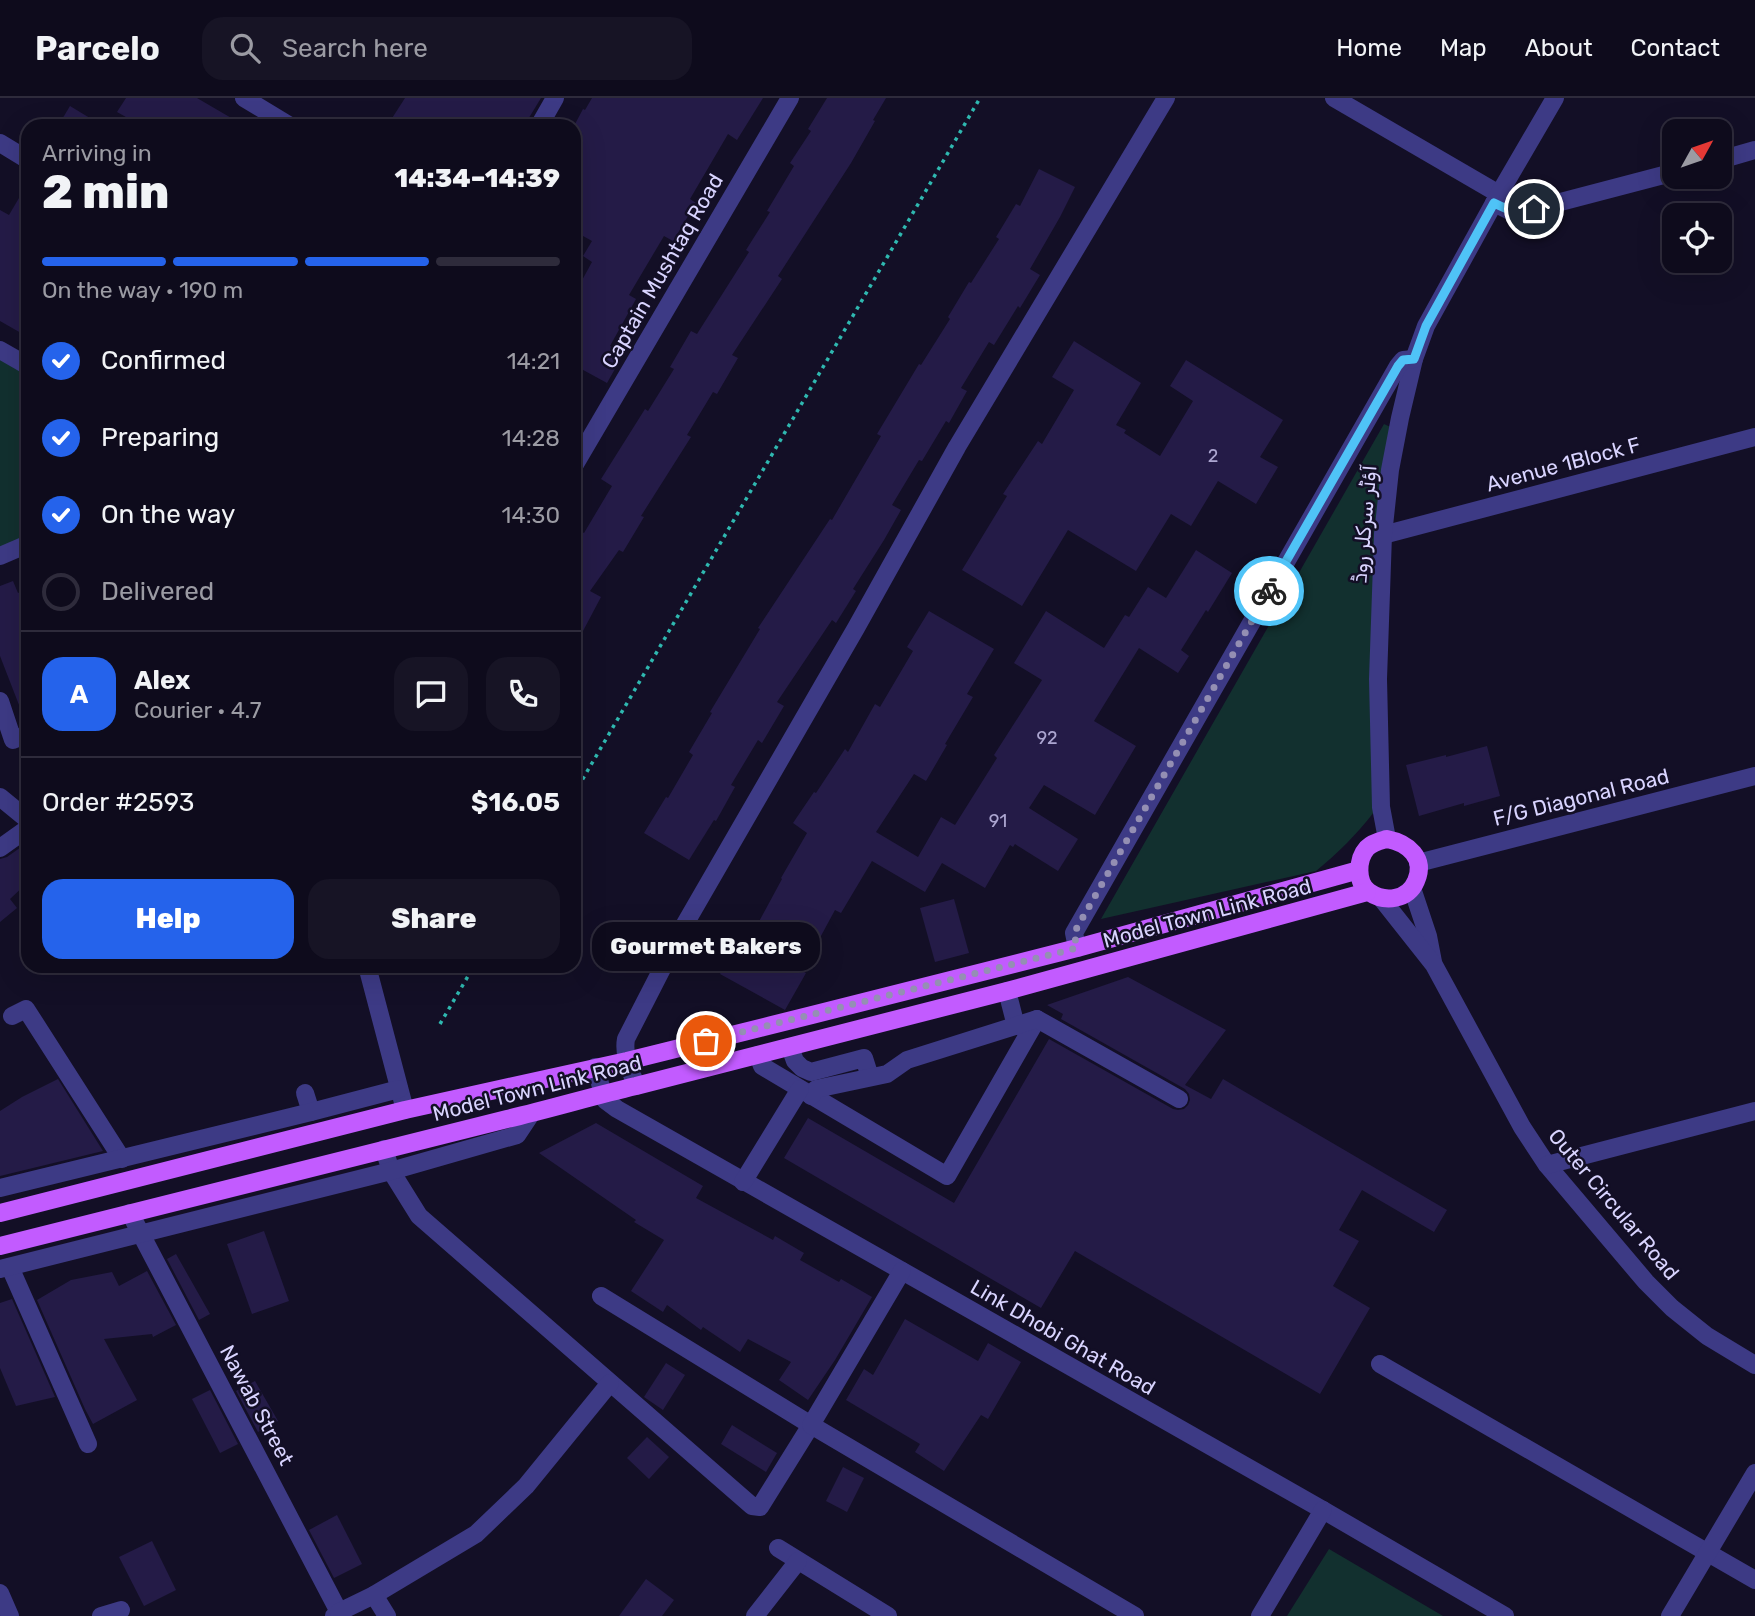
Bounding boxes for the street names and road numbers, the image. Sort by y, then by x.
street label: Captain Mushtaq Road [596,169,728,373]
street label: Avenue 1Block F [1483,431,1643,497]
street label: آؤٹر سرکلر روڈ [1346,464,1383,584]
street label: F/G Diagonal Road [1490,763,1672,831]
street label: Model Town Link Road [1100,873,1314,953]
street label: Model Town Link Road [430,1050,644,1126]
street label: Outer Circular Road [1543,1123,1685,1285]
street label: Link Dhobi Ghat Road [966,1274,1160,1400]
street label: Nawab Street [215,1341,299,1469]

